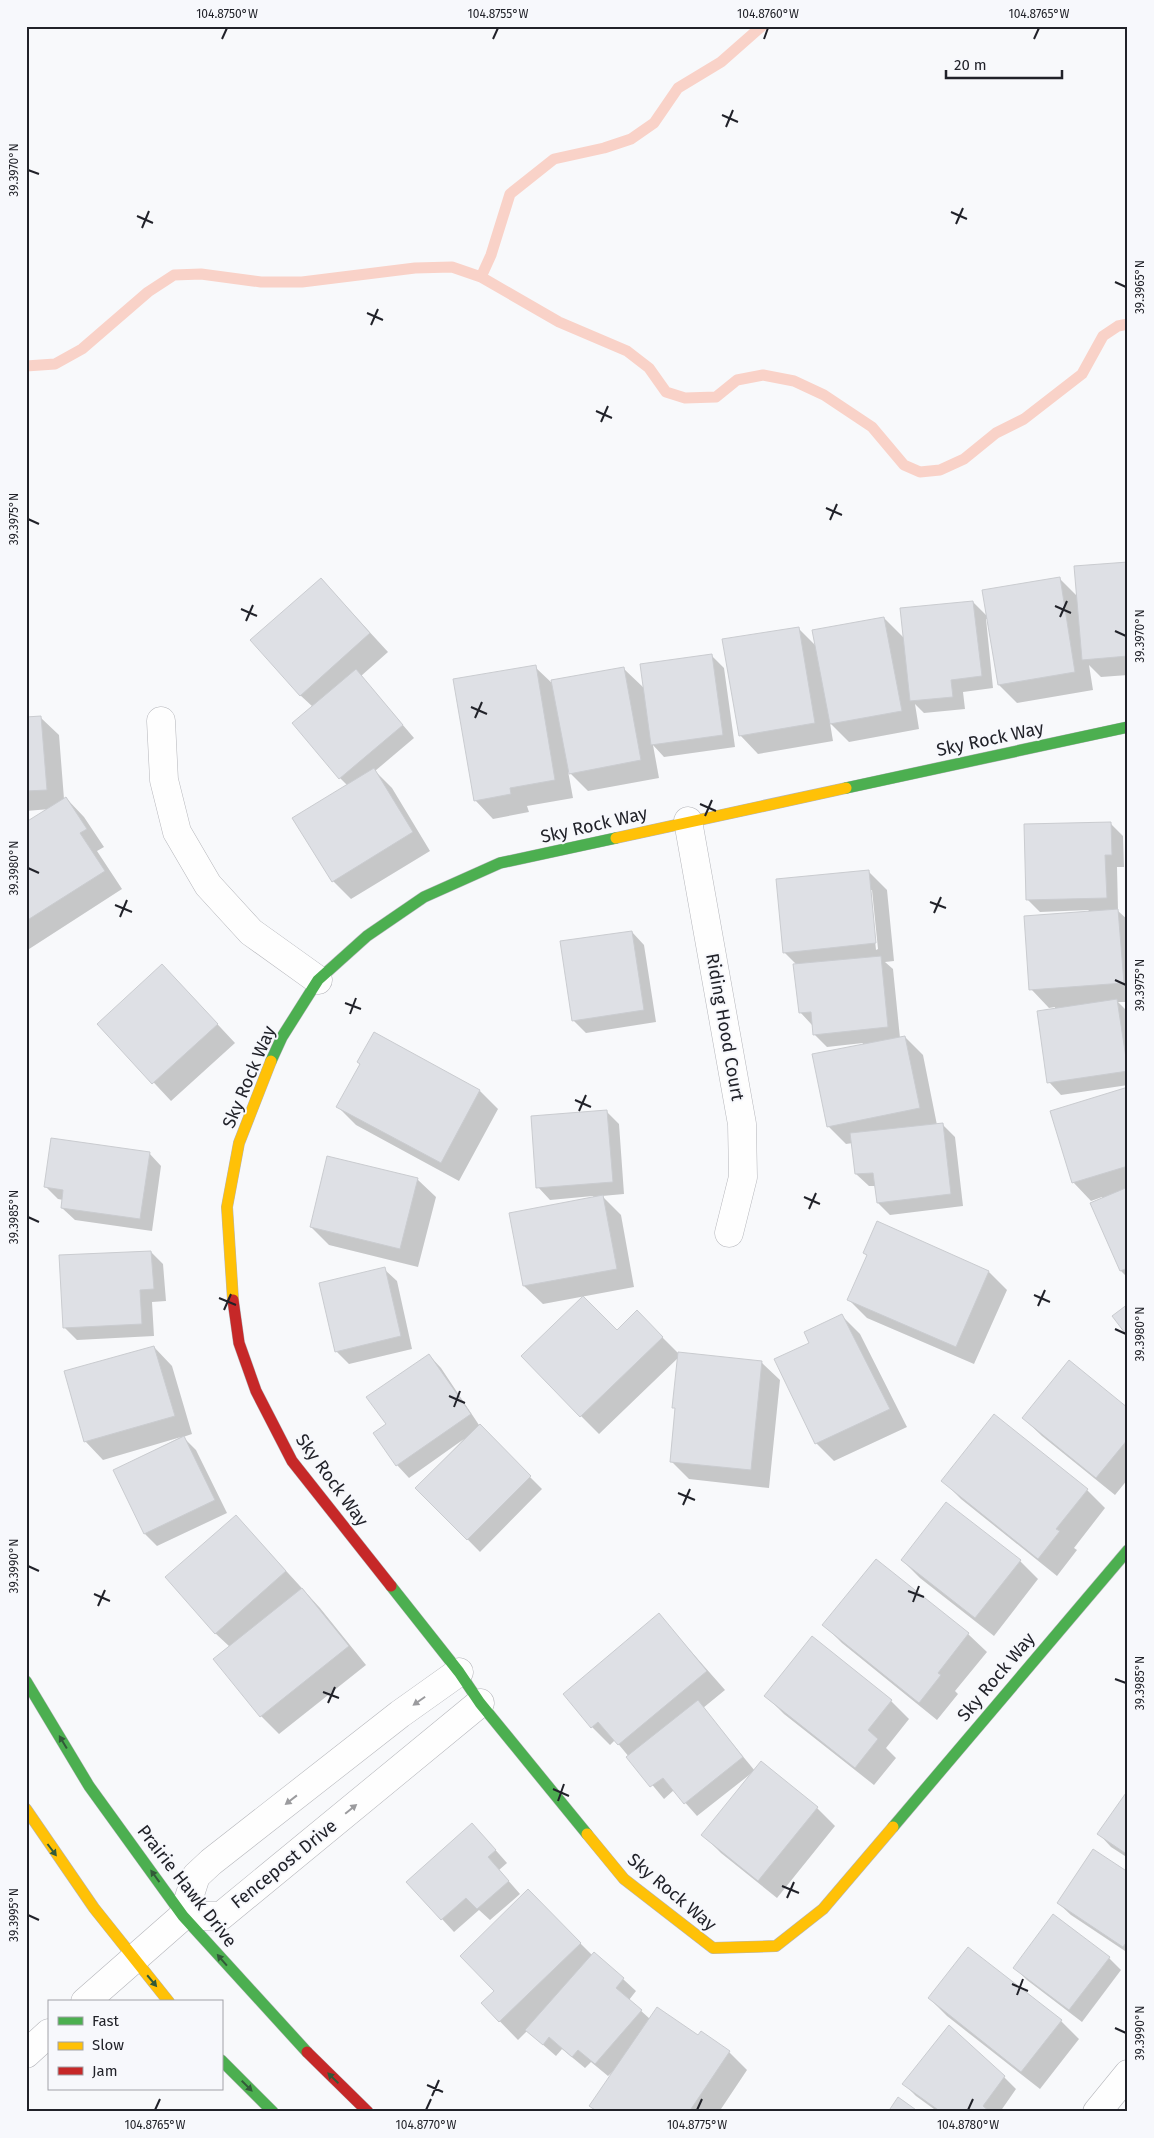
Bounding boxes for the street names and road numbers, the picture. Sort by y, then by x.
street label: Sky Rock Way [934,717,1046,761]
street label: Sky Rock Way [538,802,650,848]
street label: Riding Hood Court [701,952,749,1103]
street label: Sky Rock Way [218,1022,280,1132]
street label: Sky Rock Way [291,1429,373,1531]
street label: Sky Rock Way [953,1628,1040,1726]
street label: Fencepost Drive [227,1815,341,1913]
street label: Prairie Hawk Drive [132,1821,242,1951]
street label: Sky Rock Way [623,1849,721,1936]

